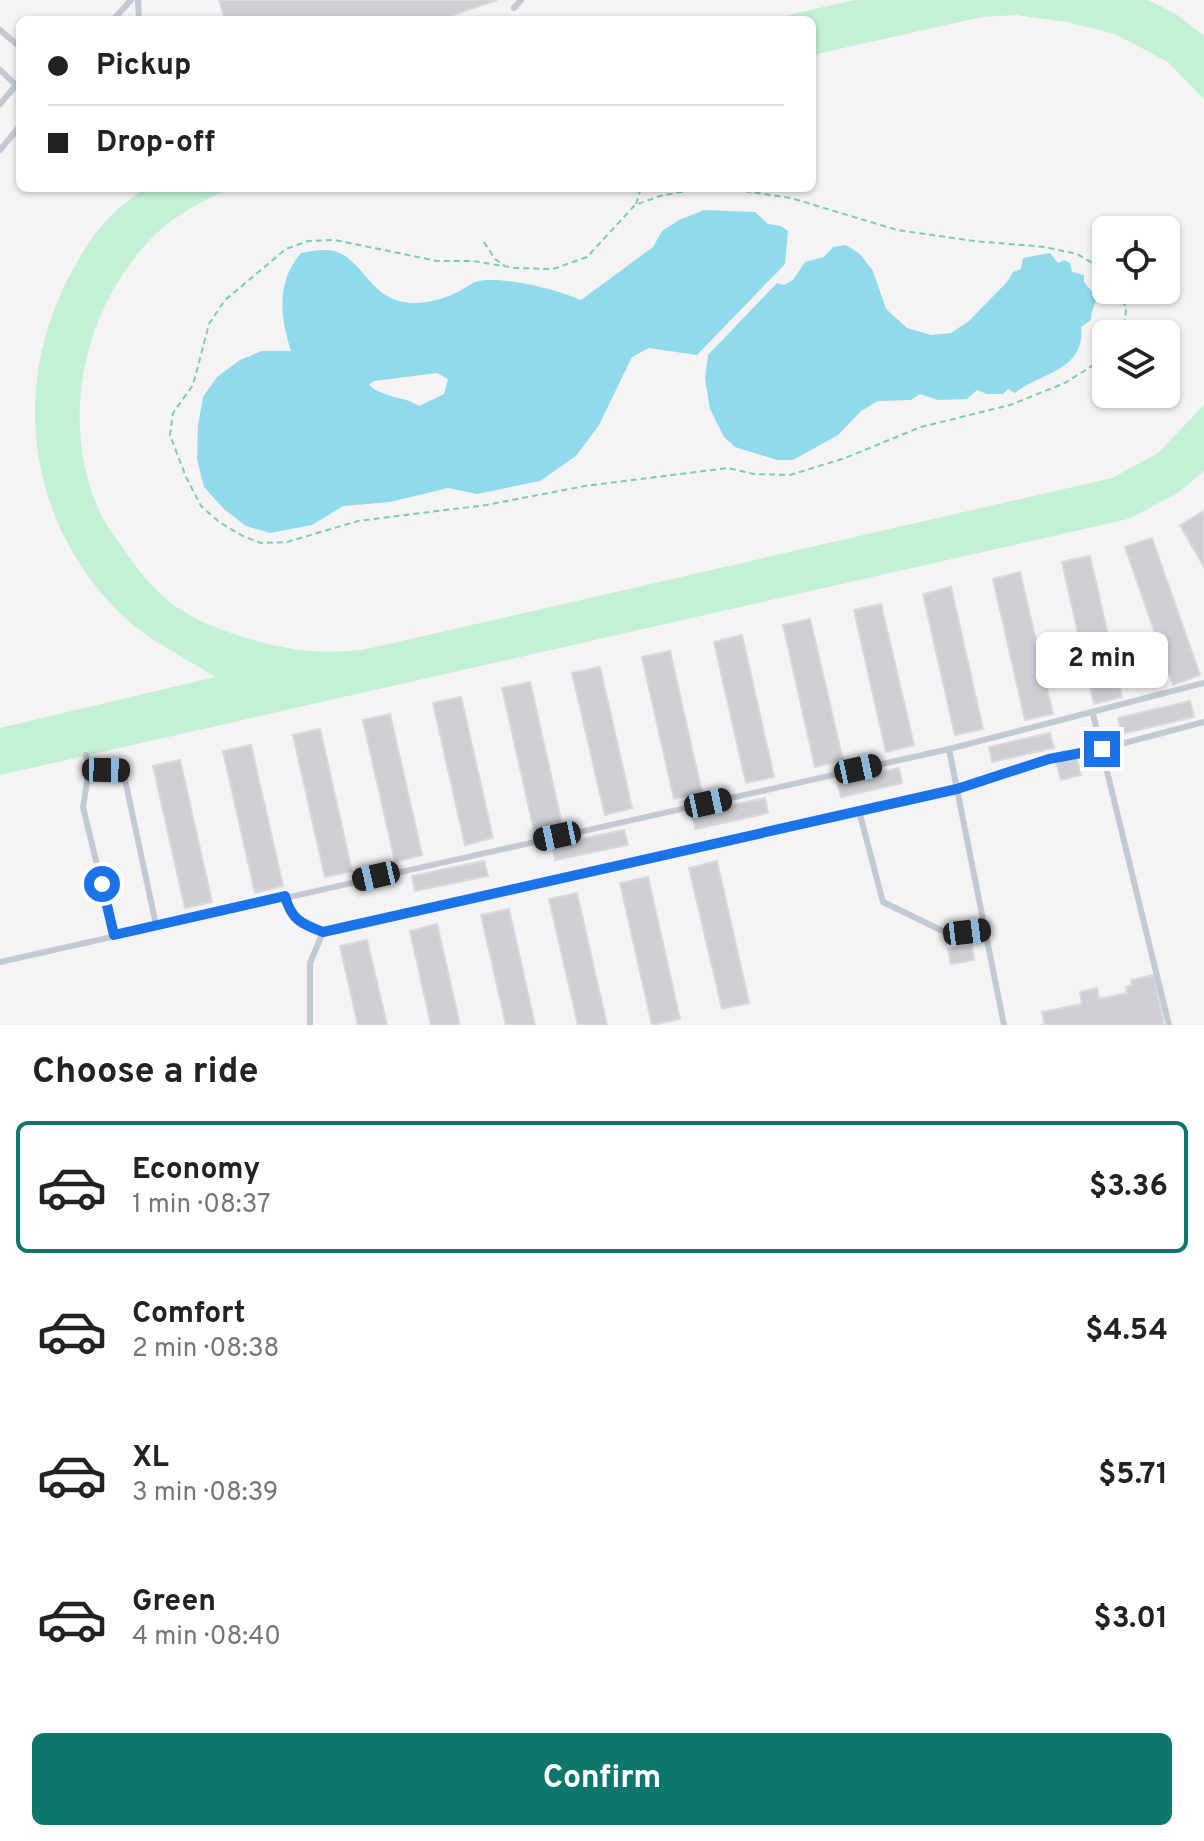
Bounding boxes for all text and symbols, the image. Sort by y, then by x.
text: Pickup [96,48,191,85]
text: Drop-off [96,125,215,162]
map controls [1092,216,1180,408]
button: locate [1092,216,1180,304]
button: layers [1092,320,1180,408]
callout: 2 min [1036,633,1168,689]
text: 2 min [1068,643,1136,676]
route end [1084,731,1120,767]
car [832,752,884,786]
car [82,758,130,782]
car [682,786,734,820]
car [531,819,583,853]
car [350,859,402,893]
route start [84,866,120,902]
car [942,917,992,947]
text: Choose a ride [32,1050,258,1096]
icon: car [36,1151,108,1223]
text: Economy [132,1152,260,1189]
text: $3.36 [1089,1169,1168,1206]
text: 1 min · 08:37 [132,1189,271,1222]
icon: car [36,1295,108,1367]
text: Comfort [132,1296,245,1333]
text: $4.54 [1085,1313,1168,1350]
text: 2 min · 08:38 [132,1333,279,1366]
icon: car [36,1439,108,1511]
text: XL [132,1440,169,1477]
text: $5.71 [1098,1457,1168,1494]
text: 3 min · 08:39 [132,1477,278,1510]
icon: car [36,1583,108,1655]
text: Green [132,1584,216,1621]
text: $3.01 [1094,1601,1168,1638]
text: 4 min · 08:40 [132,1621,281,1654]
button: Confirm [32,1733,1172,1825]

